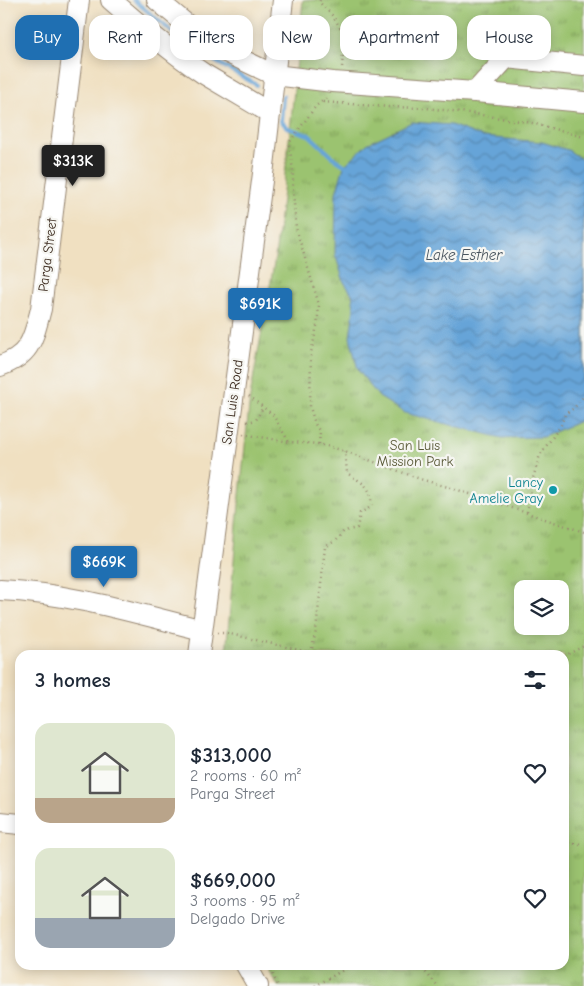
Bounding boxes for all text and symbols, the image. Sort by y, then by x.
chip: Buy [15,15,79,60]
chip: Rent [89,15,160,60]
chip: Filters [170,15,253,60]
chip: New [263,15,330,60]
chip: Apartment [340,15,457,60]
chip: House [467,15,551,60]
pin: $313K [38,144,108,187]
text: $313K [53,152,93,170]
street label: Parga Street [35,216,61,293]
water label: Lake Esther [426,246,503,264]
pin: $691K [225,288,295,330]
text: $691K [239,295,281,313]
street label: San Luis Road [218,359,247,445]
park label: San Luis Mission Park [377,437,453,470]
place label: Lancy Amelie Gray [470,474,544,507]
marker: Lancy Amelie Gray [547,484,559,496]
pin: $669K [69,546,139,588]
text: $669K [82,553,126,571]
map controls [514,580,569,635]
button: layers [514,580,569,635]
icon: filters [521,666,549,694]
text: 3 homes [35,668,111,692]
icon: home [75,743,135,803]
text: $313,000 [190,743,272,767]
icon: heart [521,759,549,787]
text: 2 rooms · 60 m² [190,767,301,785]
text: Parga Street [190,785,275,803]
icon: home [75,868,135,928]
text: $669,000 [190,868,276,892]
icon: heart [521,884,549,912]
text: 3 rooms · 95 m² [190,892,300,910]
text: Delgado Drive [190,910,285,928]

